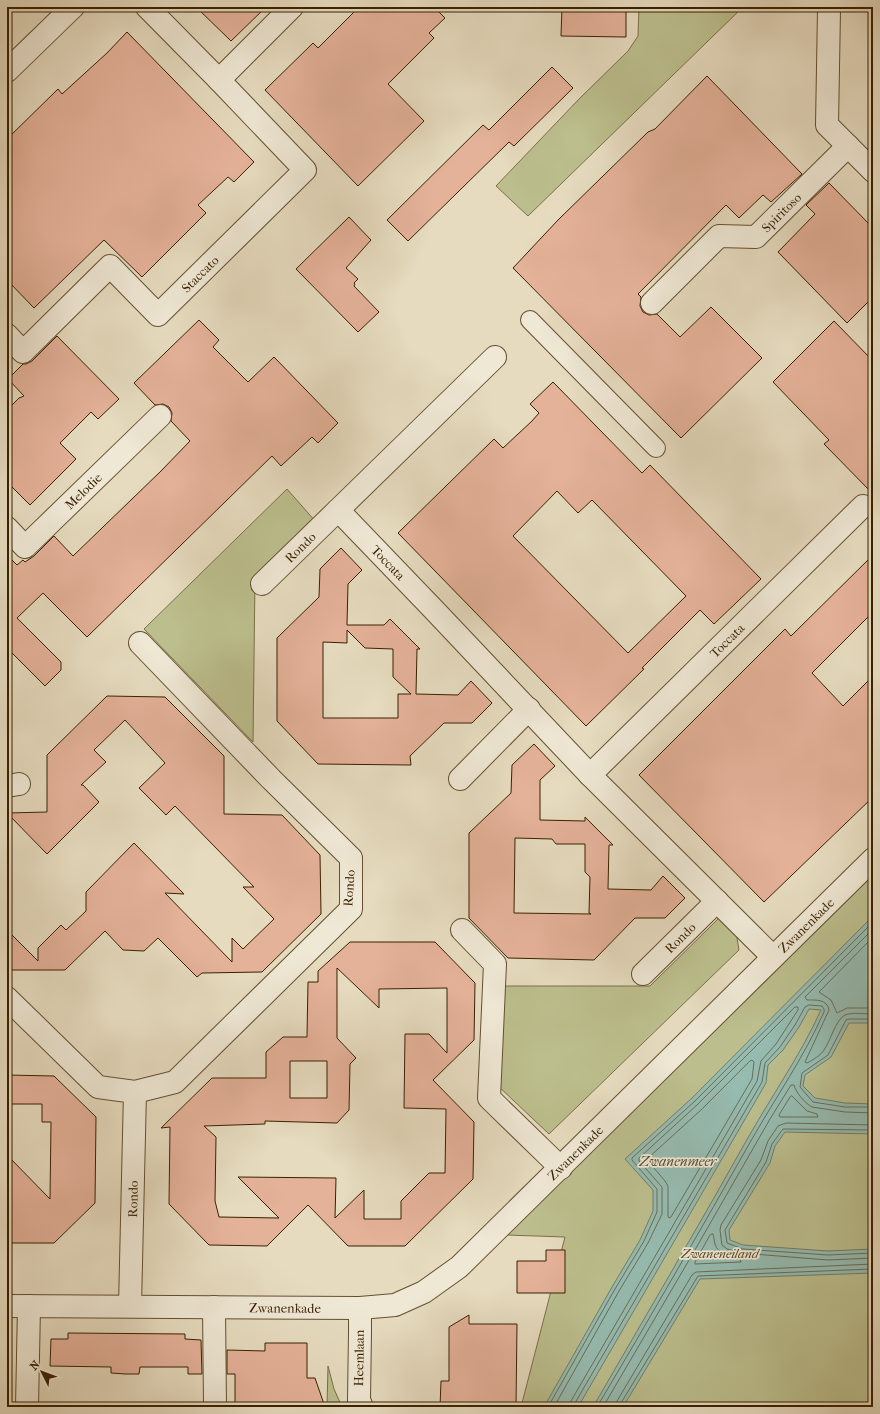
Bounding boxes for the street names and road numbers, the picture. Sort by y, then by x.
street label: Spiritoso [758,189,804,235]
street label: Staccato [178,252,222,295]
street label: Melodie [61,469,105,512]
street label: Rondo [281,528,319,565]
street label: Toccata [368,542,409,584]
street label: Toccata [706,619,748,660]
street label: Rondo [340,869,358,907]
street label: Zwanenkade [775,894,837,956]
street label: Rondo [662,919,699,956]
street label: Zwanenkade [544,1122,606,1183]
street label: Rondo [125,1180,140,1218]
street label: Zwanenkade [249,1300,321,1315]
street label: Heemlaan [351,1329,367,1387]

